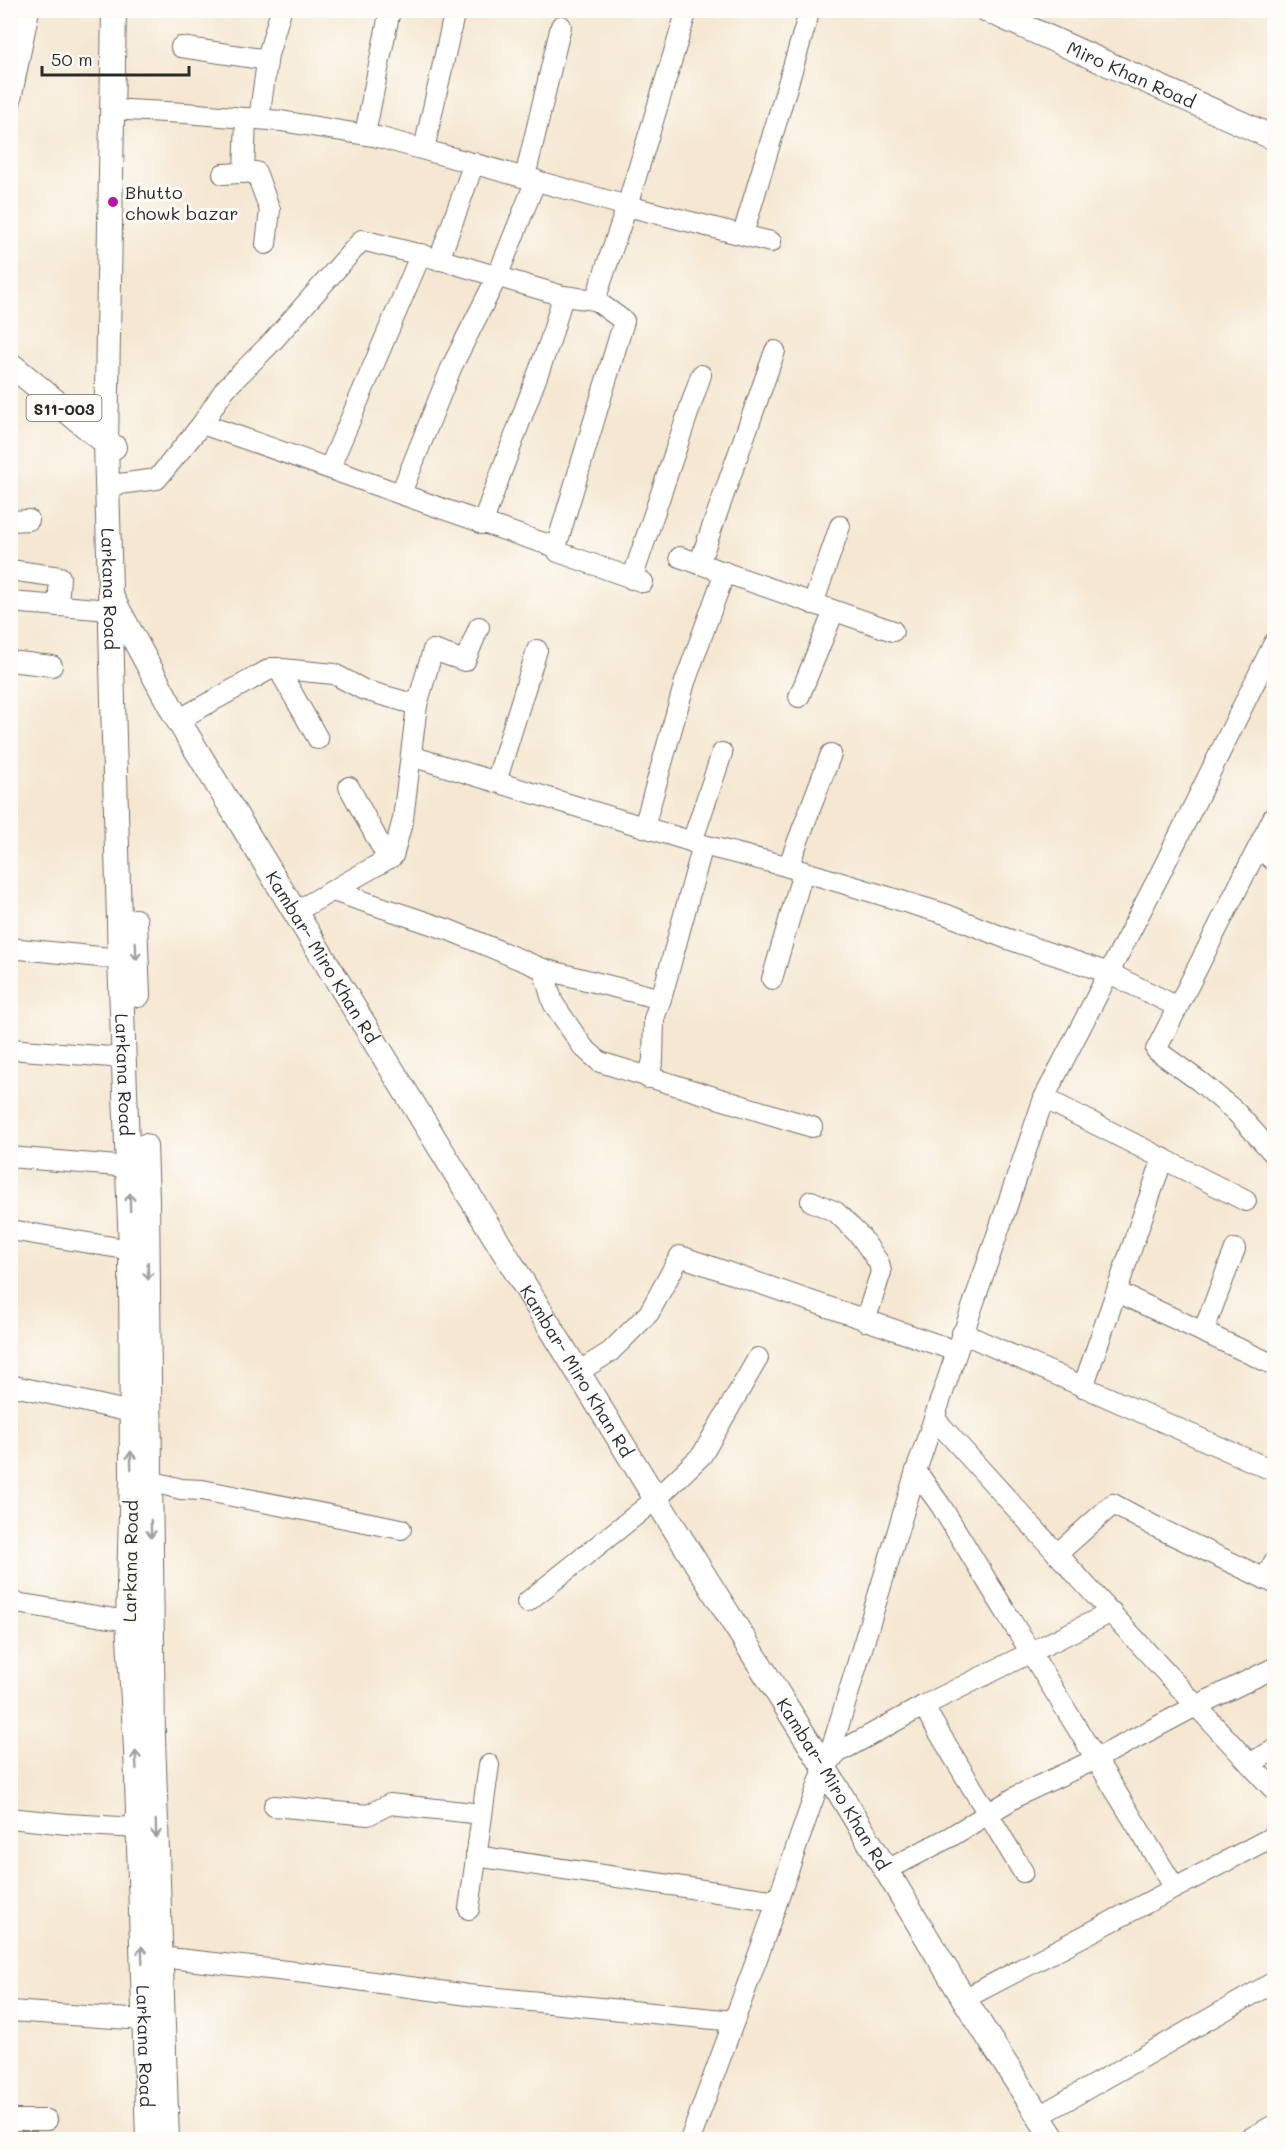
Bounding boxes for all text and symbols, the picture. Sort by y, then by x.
street label: Miro Khan Road [1063,35,1199,113]
scale bar [42,39,189,77]
text: 50 m [51,47,93,71]
place label: Bhutto chowk bazar [125,180,239,225]
marker: Bhutto chowk bazar [106,195,120,209]
road number: S11-003 [26,395,101,421]
street label: Larkana Road [96,527,124,650]
street label: Kambar- Miro Khan Rd [261,866,385,1048]
one-way arrow [131,940,142,960]
street label: Larkana Road [110,1013,139,1136]
one-way arrow [124,1193,135,1213]
one-way arrow [142,1261,154,1281]
street label: Kambar- Miro Khan Rd [515,1280,639,1461]
one-way arrow [126,1451,137,1471]
street label: Larkana Road [117,1500,143,1622]
one-way arrow [145,1519,157,1539]
street label: Kambar- Miro Khan Rd [771,1693,895,1874]
one-way arrow [131,1751,142,1771]
one-way arrow [150,1819,161,1839]
one-way arrow [137,1946,148,1966]
street label: Larkana Road [131,1985,159,2108]

